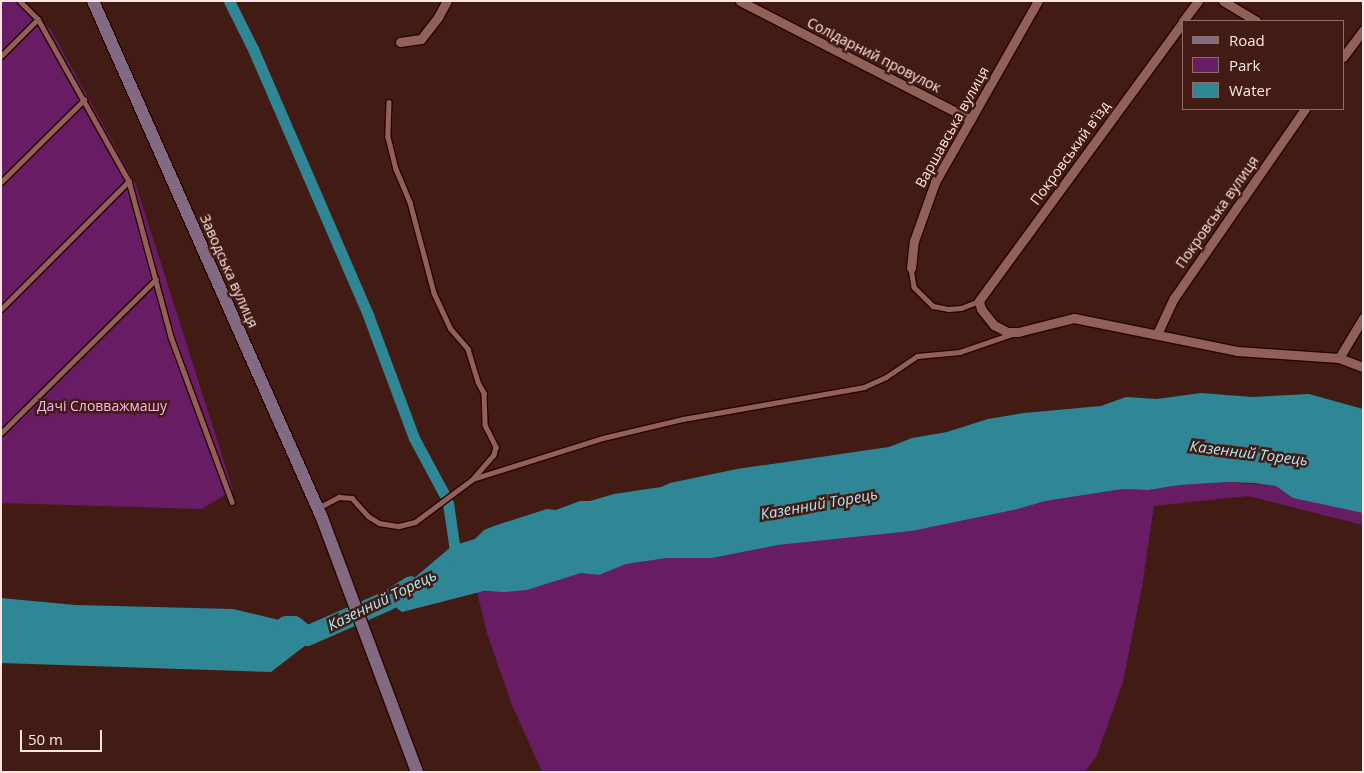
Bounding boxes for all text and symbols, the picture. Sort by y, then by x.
street label: Солідарний провулок [804,14,944,96]
legend [1182,20,1344,110]
text: Road [1229,30,1265,50]
text: Park [1229,55,1260,75]
street label: Варшавська вулиця [912,64,992,190]
text: Water [1229,80,1271,100]
street label: Покровський в'їзд [1027,98,1113,208]
street label: Покровська вулиця [1172,153,1262,271]
street label: Заводська вулиця [196,212,262,330]
park label: Дачі Словважмашу [37,398,167,414]
water label: Казенний Торець [1189,437,1309,469]
water label: Казенний Торець [759,485,879,523]
water label: Казенний Торець [325,566,439,634]
scale bar [22,720,105,752]
text: 50 m [28,729,63,749]

